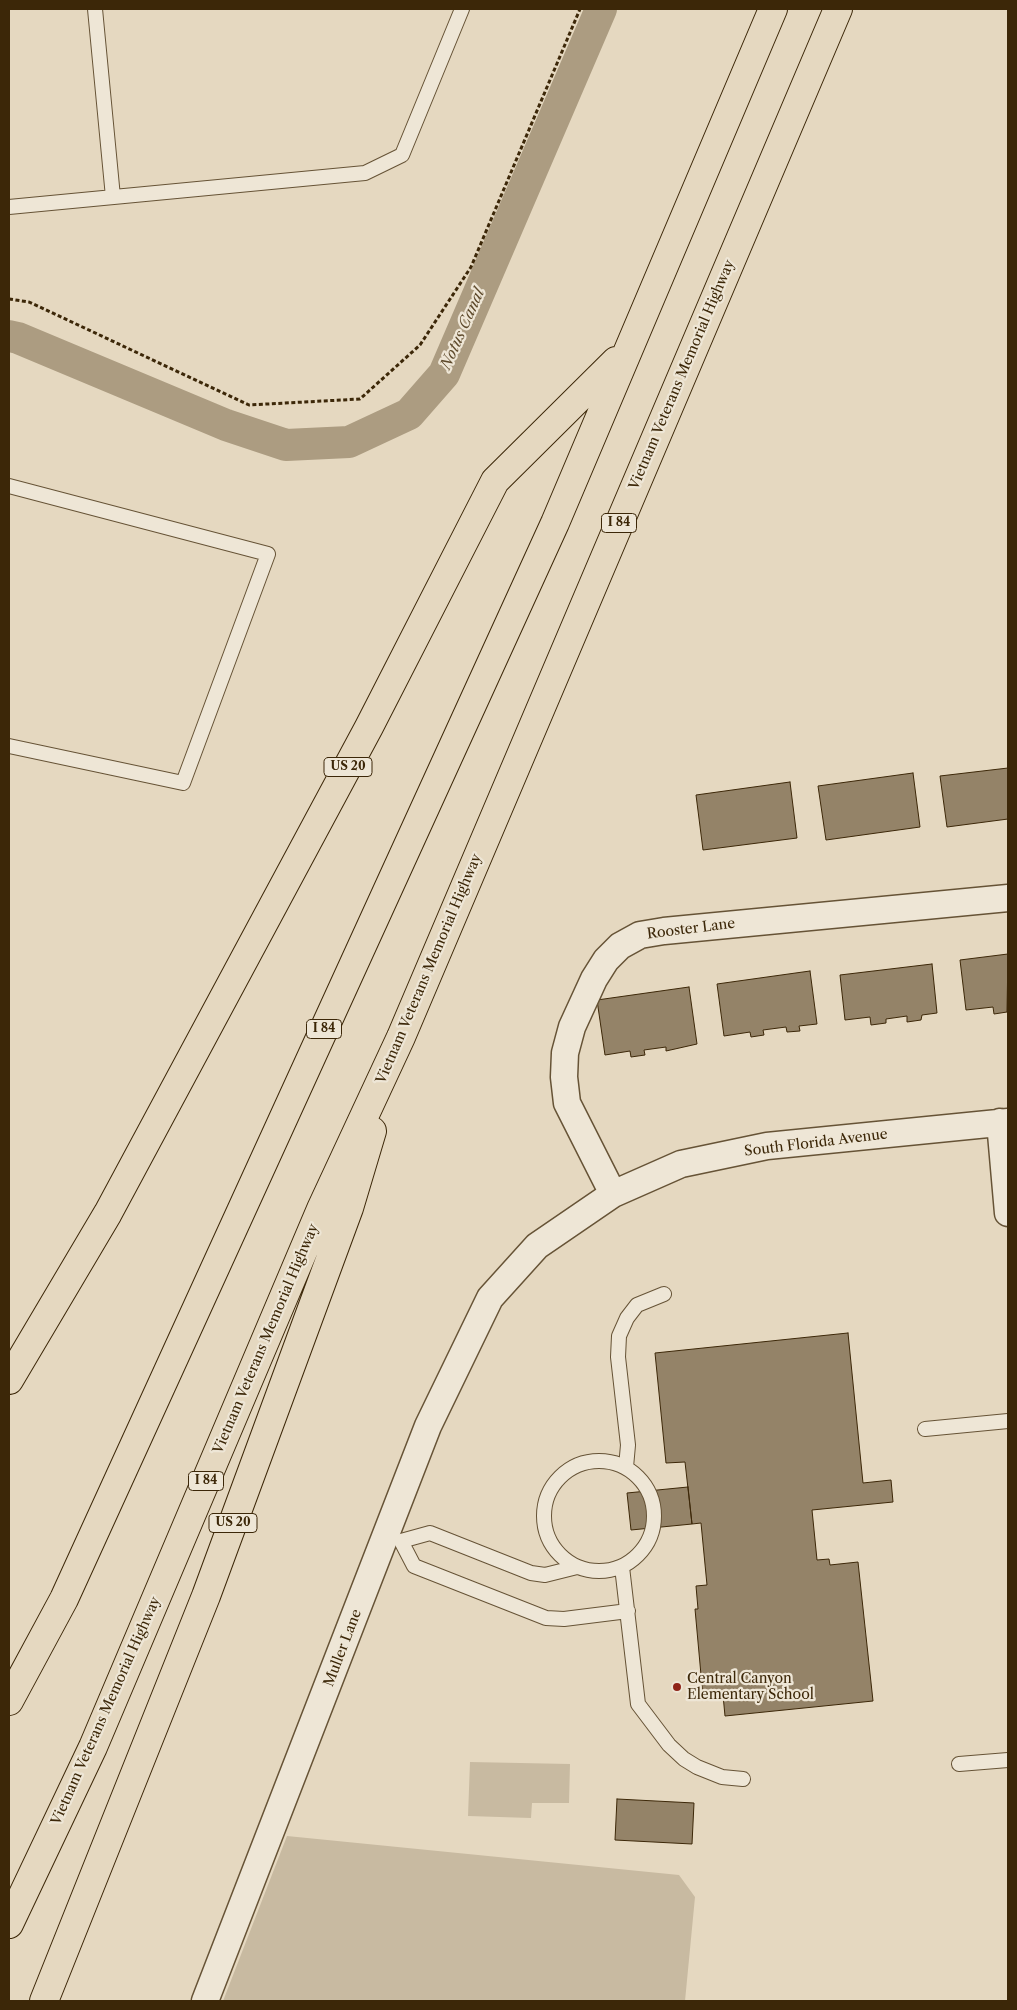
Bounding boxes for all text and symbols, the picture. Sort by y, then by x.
street label: Vietnam Veterans Memorial Highway [626,258,738,492]
water label: Notus Canal [437,286,489,372]
road number: I 84 [602,514,636,532]
road number: US 20 [324,758,372,776]
street label: Vietnam Veterans Memorial Highway [373,852,485,1086]
street label: Rooster Lane [646,915,736,943]
road number: I 84 [306,1020,342,1038]
street label: South Florida Avenue [743,1126,889,1160]
street label: Vietnam Veterans Memorial Highway [210,1222,322,1456]
road number: I 84 [188,1472,224,1490]
road number: US 20 [209,1514,257,1532]
street label: Vietnam Veterans Memorial Highway [48,1594,164,1828]
street label: Muller Lane [321,1607,365,1689]
place label: Central Canyon Elementary School [687,1671,814,1704]
marker: Central Canyon Elementary School [671,1681,683,1693]

